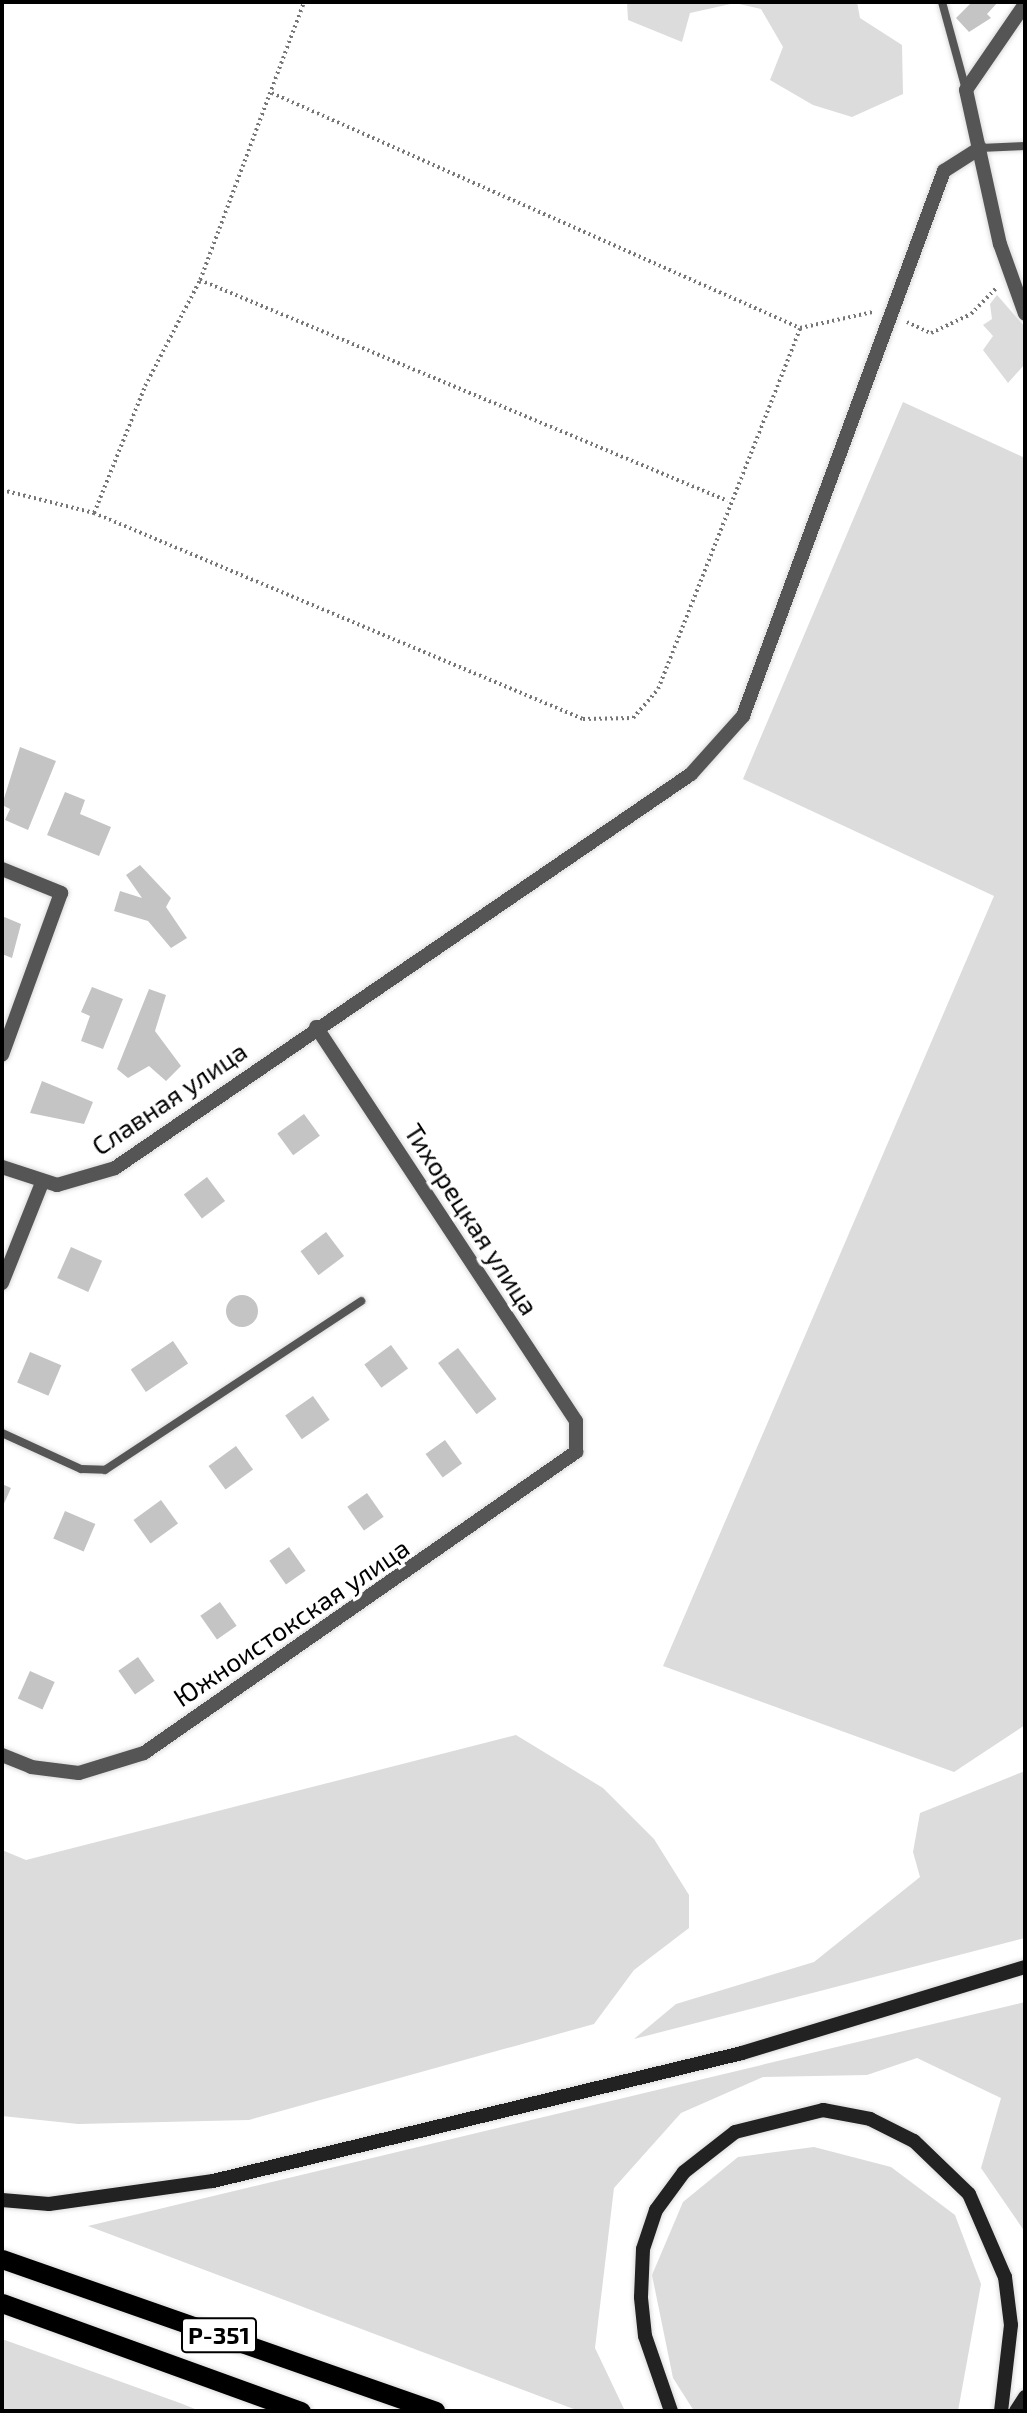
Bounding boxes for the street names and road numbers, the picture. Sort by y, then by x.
street label: Славная улица [86,1035,252,1161]
street label: Тихорецкая улица [398,1117,546,1321]
street label: Южноистокская улица [167,1531,415,1713]
road number: Р-351 [180,2314,258,2356]

